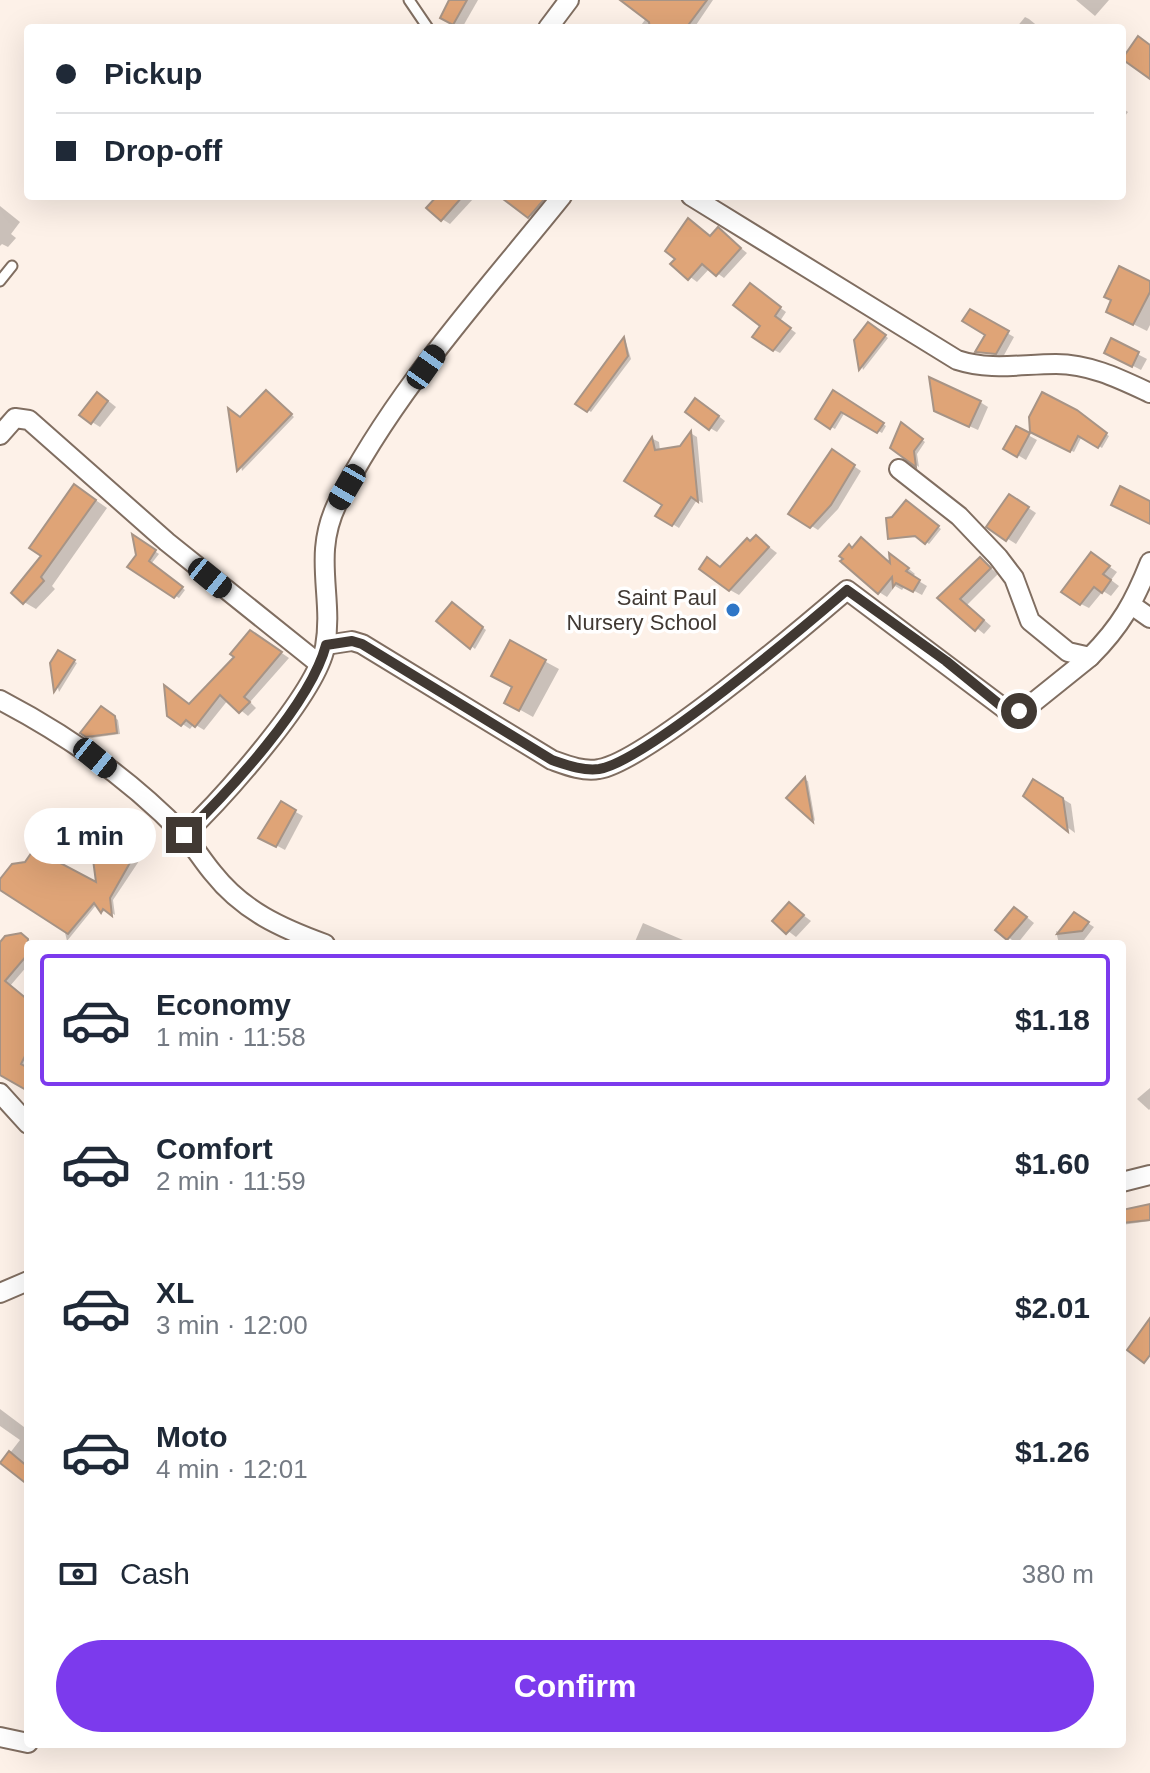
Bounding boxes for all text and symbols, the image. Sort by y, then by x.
text: Pickup [104,57,202,90]
text: Drop-off [104,134,222,167]
car [402,340,450,394]
car [325,460,369,514]
car [184,554,236,602]
place label: Saint Paul Nursery School [567,585,717,635]
marker: Saint Paul Nursery School [724,601,742,619]
route start [1001,693,1037,729]
car [69,734,121,782]
callout: 1 min [24,807,156,863]
route end [166,817,202,853]
text: 1 min [56,821,124,851]
icon: car [60,984,132,1056]
text: Economy [156,988,291,1021]
text: $1.18 [1015,1003,1090,1036]
text: 1 min · 11:58 [156,1022,306,1052]
icon: car [60,1128,132,1200]
text: Comfort [156,1132,273,1165]
text: $1.60 [1015,1147,1090,1180]
text: 2 min · 11:59 [156,1166,306,1196]
icon: car [60,1272,132,1344]
text: XL [156,1276,194,1309]
text: $2.01 [1015,1291,1090,1324]
text: 3 min · 12:00 [156,1310,308,1340]
icon: car [60,1416,132,1488]
text: Moto [156,1420,228,1453]
text: $1.26 [1015,1435,1090,1468]
text: 4 min · 12:01 [156,1454,308,1484]
icon: cash [56,1552,100,1596]
text: Cash [120,1557,190,1590]
text: 380 m [1022,1559,1094,1589]
button: Confirm [56,1640,1094,1732]

